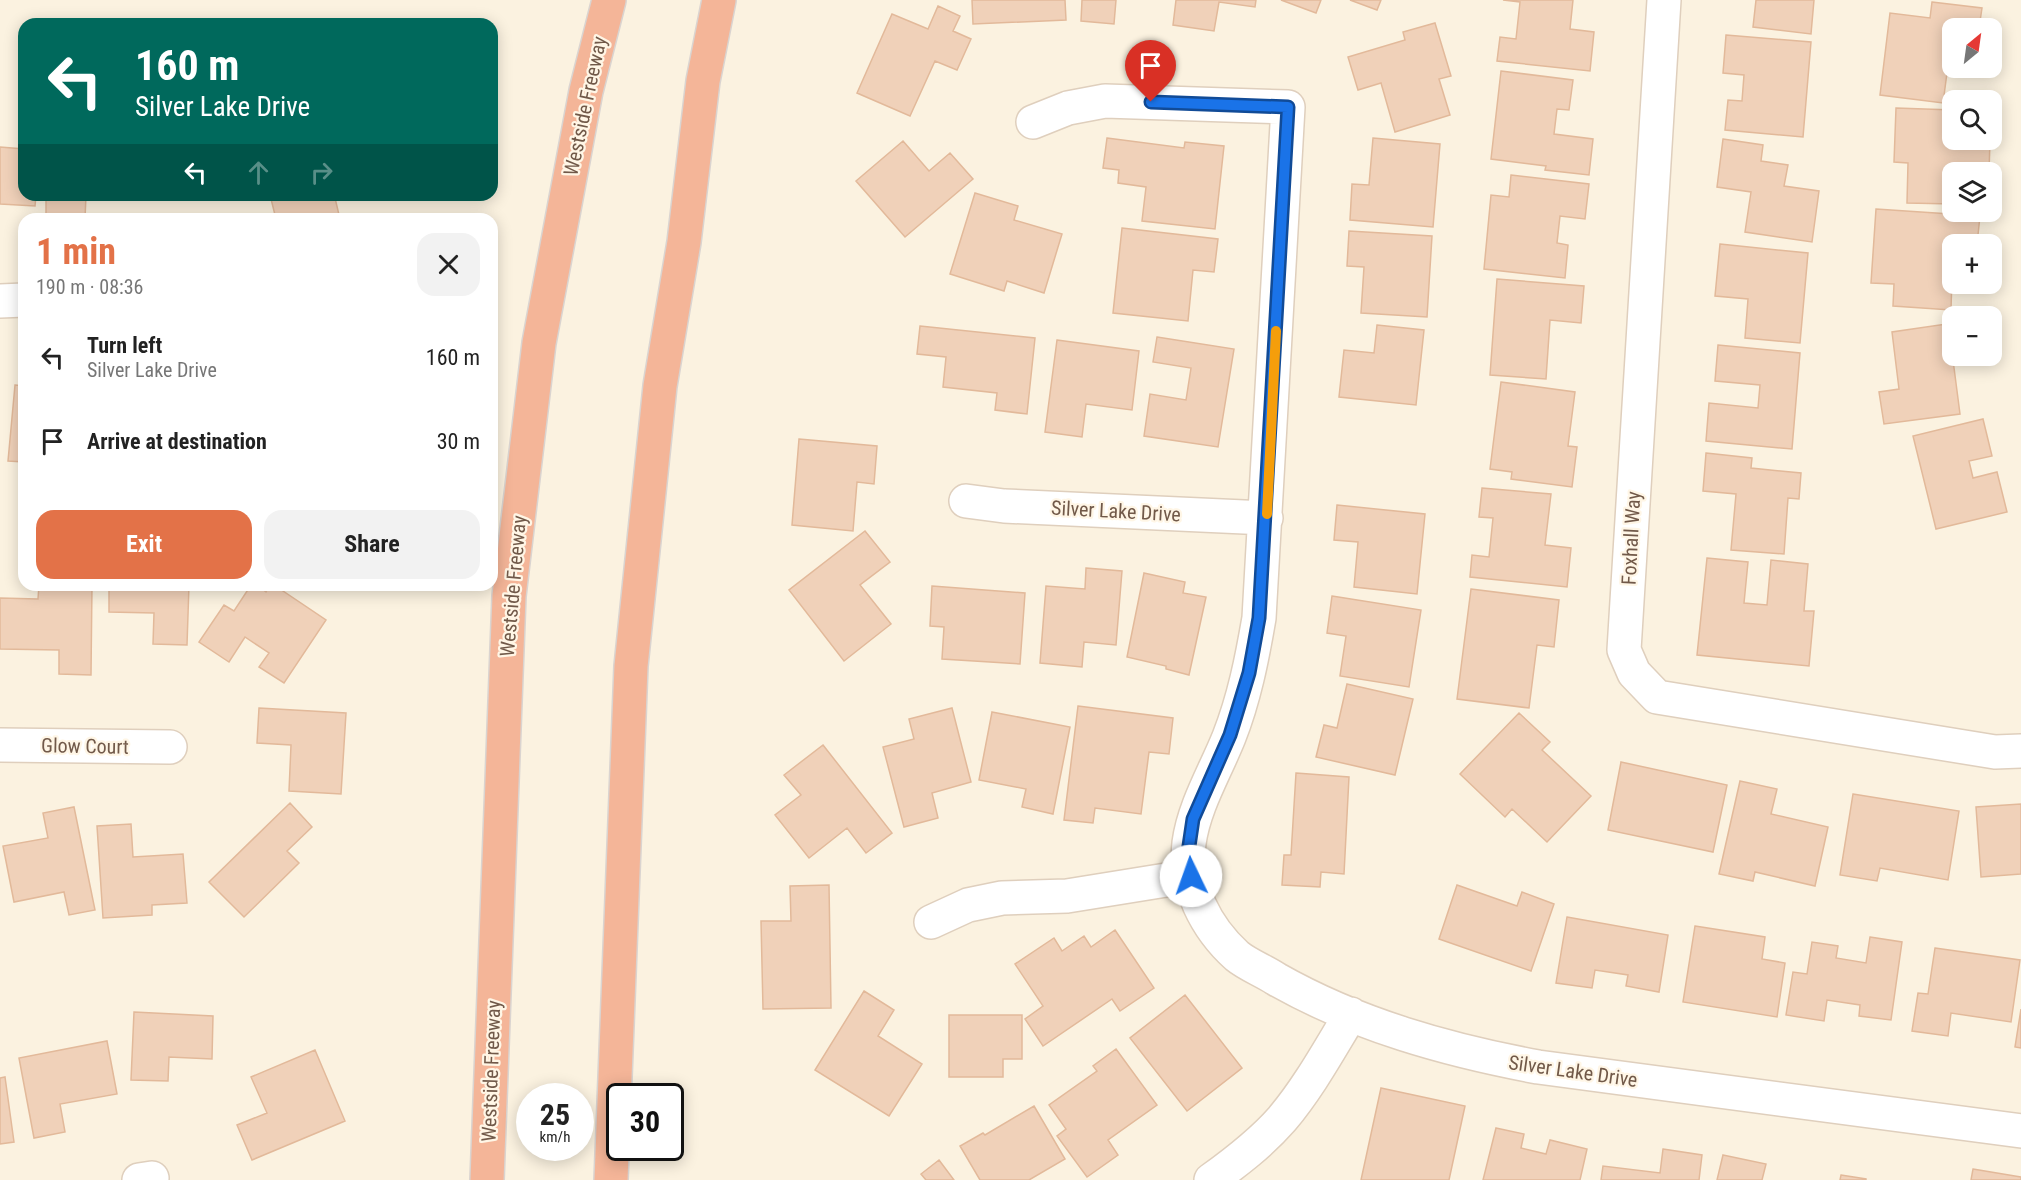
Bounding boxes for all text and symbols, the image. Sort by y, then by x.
north arrow [1942,18,2002,78]
map controls [1942,18,2002,366]
street label: Westside Freeway [559,34,611,178]
pin [1125,40,1176,102]
text: 160 m [135,41,240,90]
icon: left [36,42,114,120]
icon: arrive [1134,49,1167,82]
button: search [1942,90,2002,150]
text: Silver Lake Drive [135,91,310,123]
icon: left [179,156,212,189]
icon: ahead [242,156,275,189]
icon: right [305,156,338,189]
button: layers [1942,162,2002,222]
text: 1 min [36,231,116,273]
button: close [417,233,480,296]
button: + [1942,234,2002,294]
text: 190 m · 08:36 [36,275,143,299]
button: − [1942,306,2002,366]
text: Turn left [87,333,162,358]
icon: left [36,341,69,374]
text: 160 m [426,345,480,370]
text: Silver Lake Drive [87,358,217,382]
icon: arrive [36,425,69,458]
text: Arrive at destination [87,429,267,454]
text: 30 m [437,429,480,454]
street label: Foxhall Way [1617,491,1645,585]
street label: Silver Lake Drive [1051,496,1181,526]
button: Exit [36,510,252,579]
button: Share [264,510,480,579]
street label: Westside Freeway [495,514,531,658]
street label: Glow Court [41,733,129,759]
position arrow [1159,844,1223,908]
street label: Westside Freeway [477,1000,505,1142]
street label: Silver Lake Drive [1507,1050,1639,1092]
speed limit sign: 30 [606,1083,684,1161]
text: 25 [540,1097,570,1132]
text: km/h [540,1128,570,1146]

